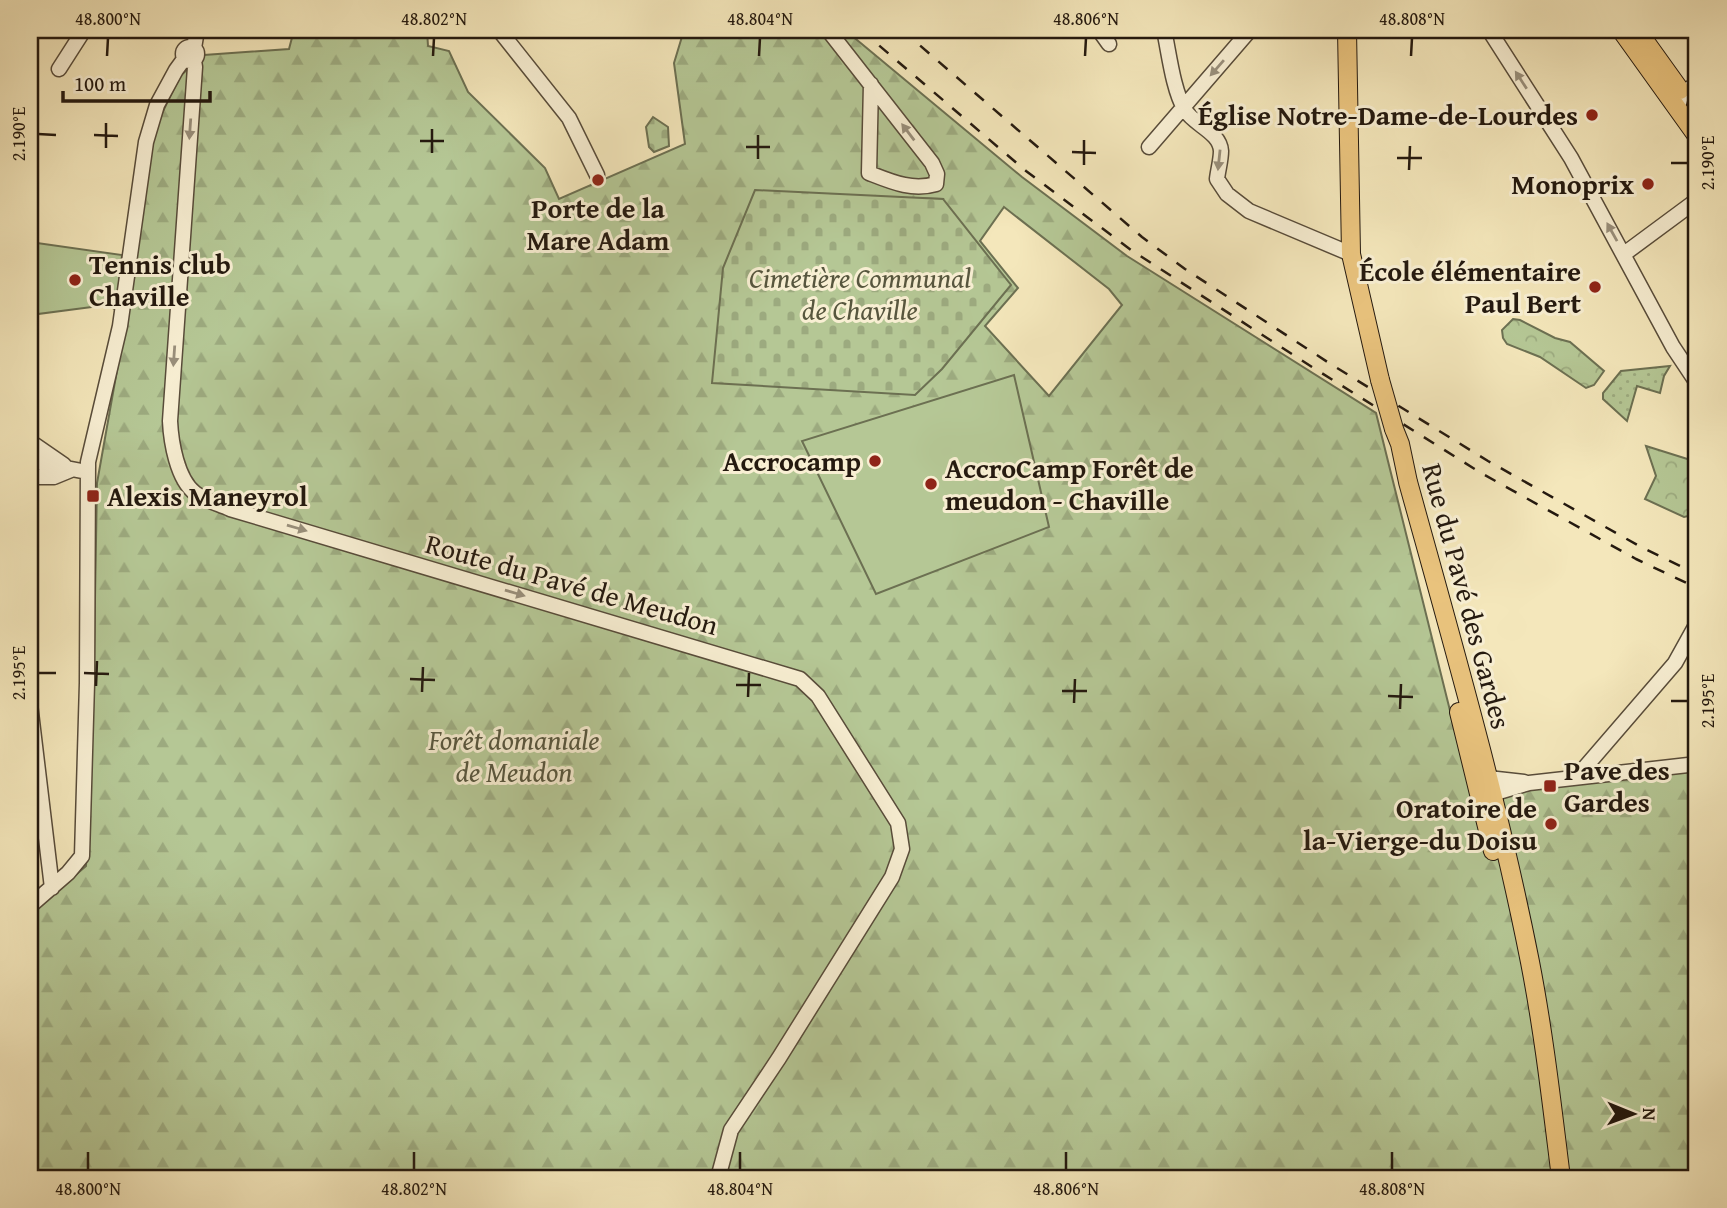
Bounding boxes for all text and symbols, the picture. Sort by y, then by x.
text: 48.800°N [75,5,141,32]
text: 48.802°N [401,5,467,32]
text: 48.804°N [727,5,793,32]
text: 48.806°N [1053,5,1119,32]
text: 48.808°N [1379,5,1445,32]
scale bar [63,60,210,104]
one-way arrow [1210,60,1225,77]
text: 100 m [74,68,126,99]
one-way arrow [1514,71,1528,89]
place label: Église Notre-Dame-de-Lourdes [1198,94,1578,135]
text: 2.190°E [5,107,32,161]
marker: Église Notre-Dame-de-Lourdes [1584,107,1600,123]
one-way arrow [184,118,195,140]
one-way arrow [901,123,915,141]
text: 2.190°E [1694,136,1721,190]
one-way arrow [1213,149,1224,171]
place label: Monoprix [1511,163,1634,204]
marker: Porte de la Mare Adam [590,172,606,188]
marker: Monoprix [1640,176,1656,192]
place label: Porte de la Mare Adam [526,187,670,260]
one-way arrow [1606,222,1618,242]
place label: Tennis club Chaville [89,243,231,316]
place label: École élémentaire Paul Bert [1359,250,1581,323]
park label: Cimetière Communal de Chaville [749,257,971,330]
marker: Tennis club Chaville [67,272,83,288]
marker: École élémentaire Paul Bert [1587,279,1603,295]
one-way arrow [168,345,179,367]
place label: Accrocamp [723,440,861,481]
place label: AccroCamp Forêt de meudon - Chaville [945,447,1194,520]
marker: Accrocamp [867,453,883,469]
street label: Rue du Pavé des Gardes [1412,458,1523,733]
place label: Alexis Maneyrol [107,475,308,516]
marker: AccroCamp Forêt de meudon - Chaville [923,476,939,492]
marker: Alexis Maneyrol [85,488,101,504]
street label: Route du Pavé de Meudon [421,522,723,645]
one-way arrow [287,524,308,534]
one-way arrow [505,588,526,598]
text: 2.195°E [5,646,32,700]
text: 2.195°E [1694,674,1721,728]
park label: Forêt domaniale de Meudon [427,719,600,792]
place label: Pave des Gardes [1564,749,1670,822]
marker: Pave des Gardes [1542,778,1558,794]
place label: Oratoire de la-Vierge-du Doisu [1303,787,1537,860]
marker: Oratoire de la-Vierge-du Doisu [1543,816,1559,832]
north arrow [1598,1078,1668,1148]
text: N [1636,1108,1664,1121]
text: 48.800°N [55,1175,121,1202]
text: 48.802°N [381,1175,447,1202]
text: 48.804°N [707,1175,773,1202]
text: 48.806°N [1033,1175,1099,1202]
text: 48.808°N [1359,1175,1425,1202]

